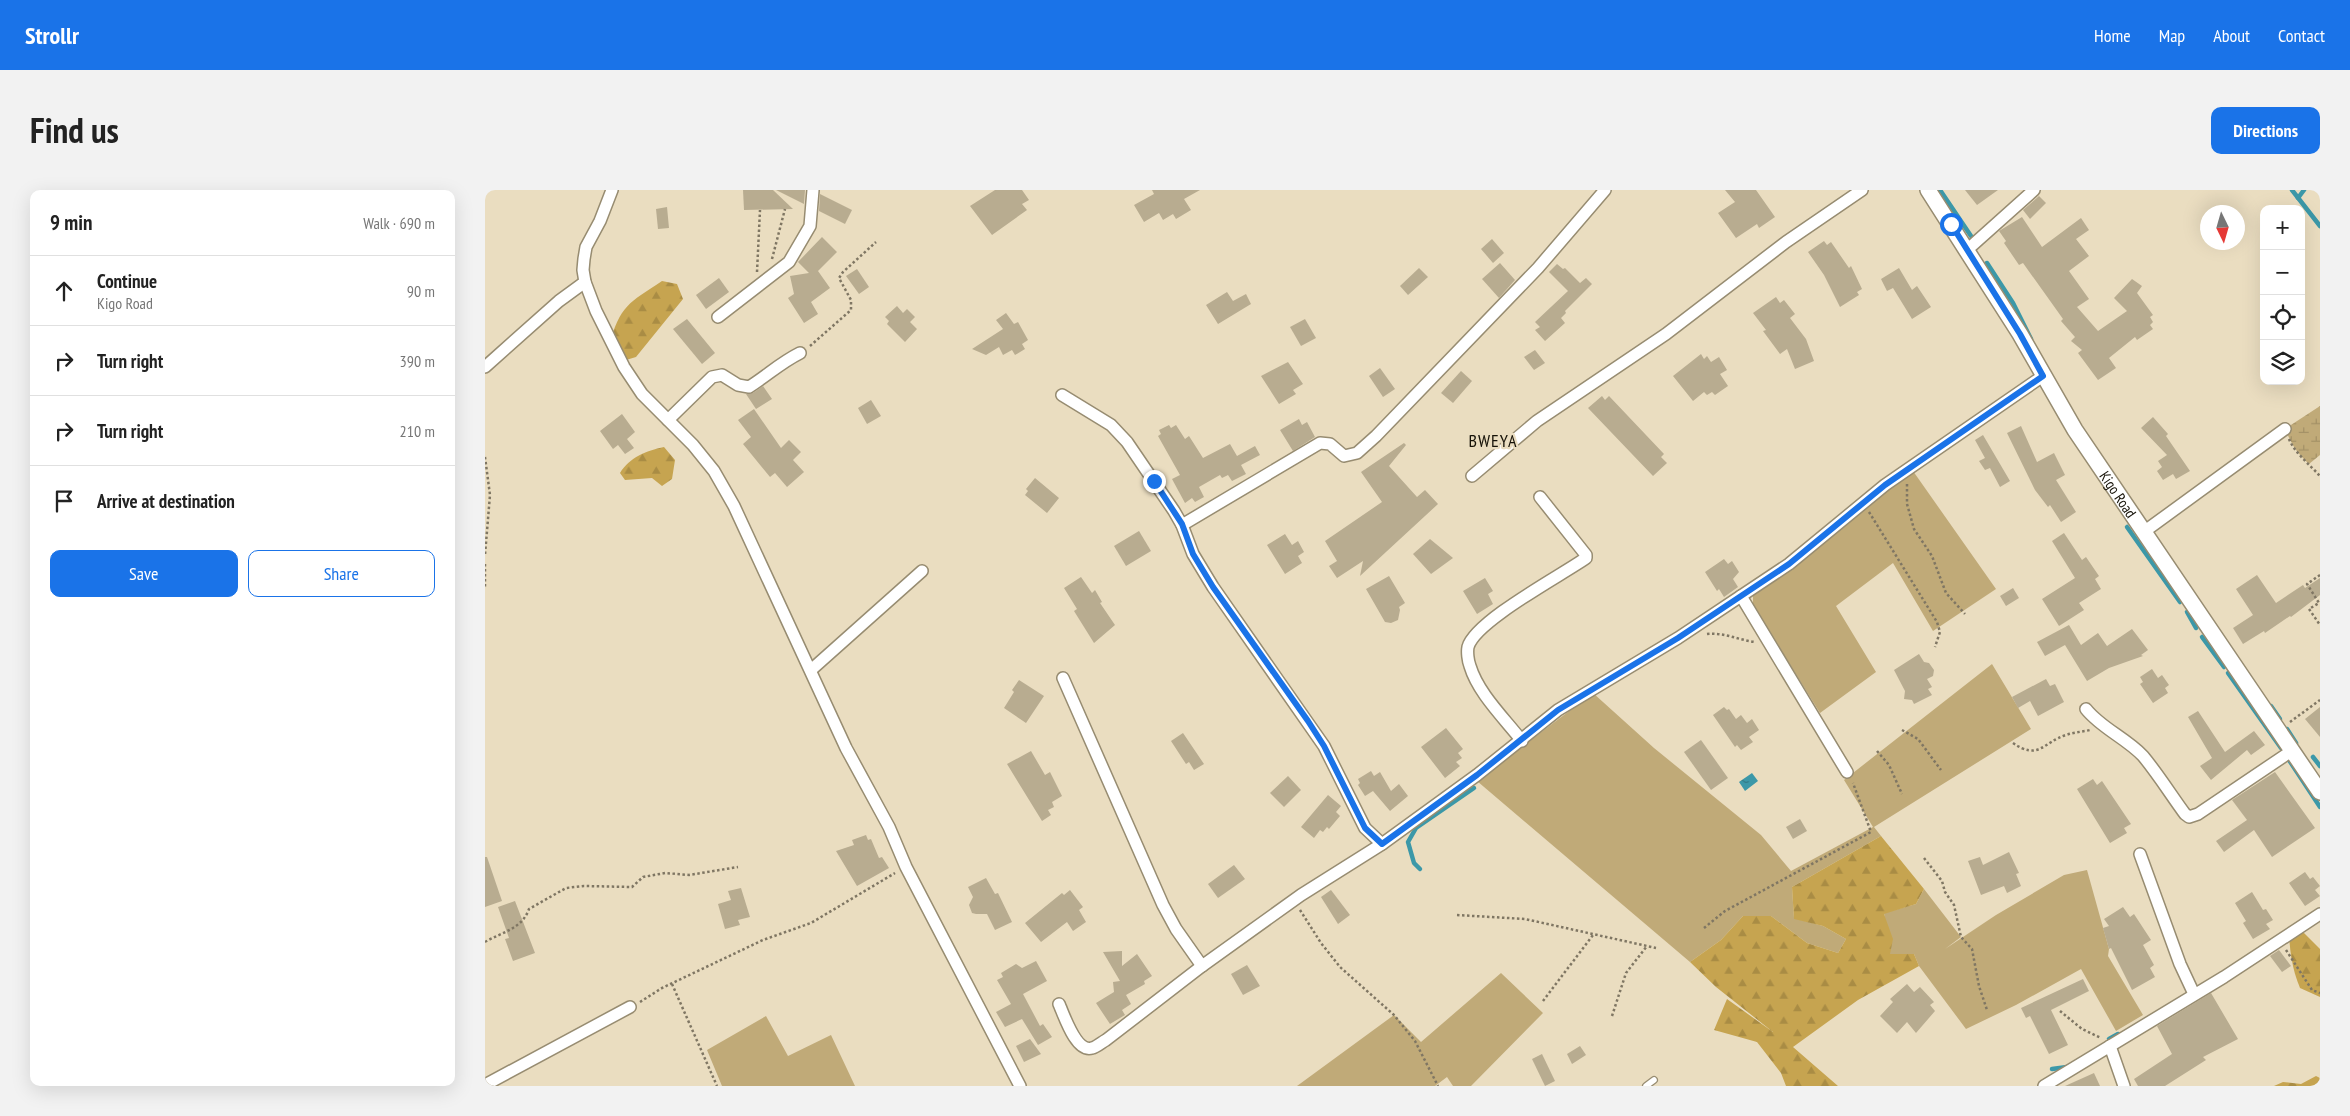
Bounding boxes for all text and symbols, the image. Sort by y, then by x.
text: Strollr [25,20,79,51]
text: Home [2094,24,2131,47]
text: Map [2159,24,2185,47]
text: About [2213,24,2250,47]
text: Contact [2278,24,2325,47]
text: Find us [30,107,119,153]
button: Directions [2211,107,2320,154]
north arrow [2200,205,2245,250]
map controls [2260,205,2305,385]
button: + [2260,205,2305,250]
text: 9 min [50,209,92,236]
text: Walk · 690 m [363,213,435,233]
route start [1940,213,1963,236]
button: − [2260,250,2305,295]
text: Continue [97,269,157,293]
icon: ahead [50,277,78,305]
text: 90 m [407,281,435,301]
text: Kigo Road [97,293,153,313]
button: locate [2260,295,2305,340]
button: layers [2260,340,2305,385]
icon: right [50,347,78,375]
text: Turn right [97,349,163,373]
text: 390 m [400,351,435,371]
icon: right [50,417,78,445]
text: Turn right [97,419,163,443]
text: 210 m [400,421,435,441]
district label: BWEYA [1469,429,1517,452]
street label: Kigo Road [2096,467,2141,521]
route end [1143,470,1166,493]
icon: arrive [50,487,78,515]
text: Arrive at destination [97,489,235,513]
button: Save [50,550,238,597]
button: Share [248,550,435,597]

